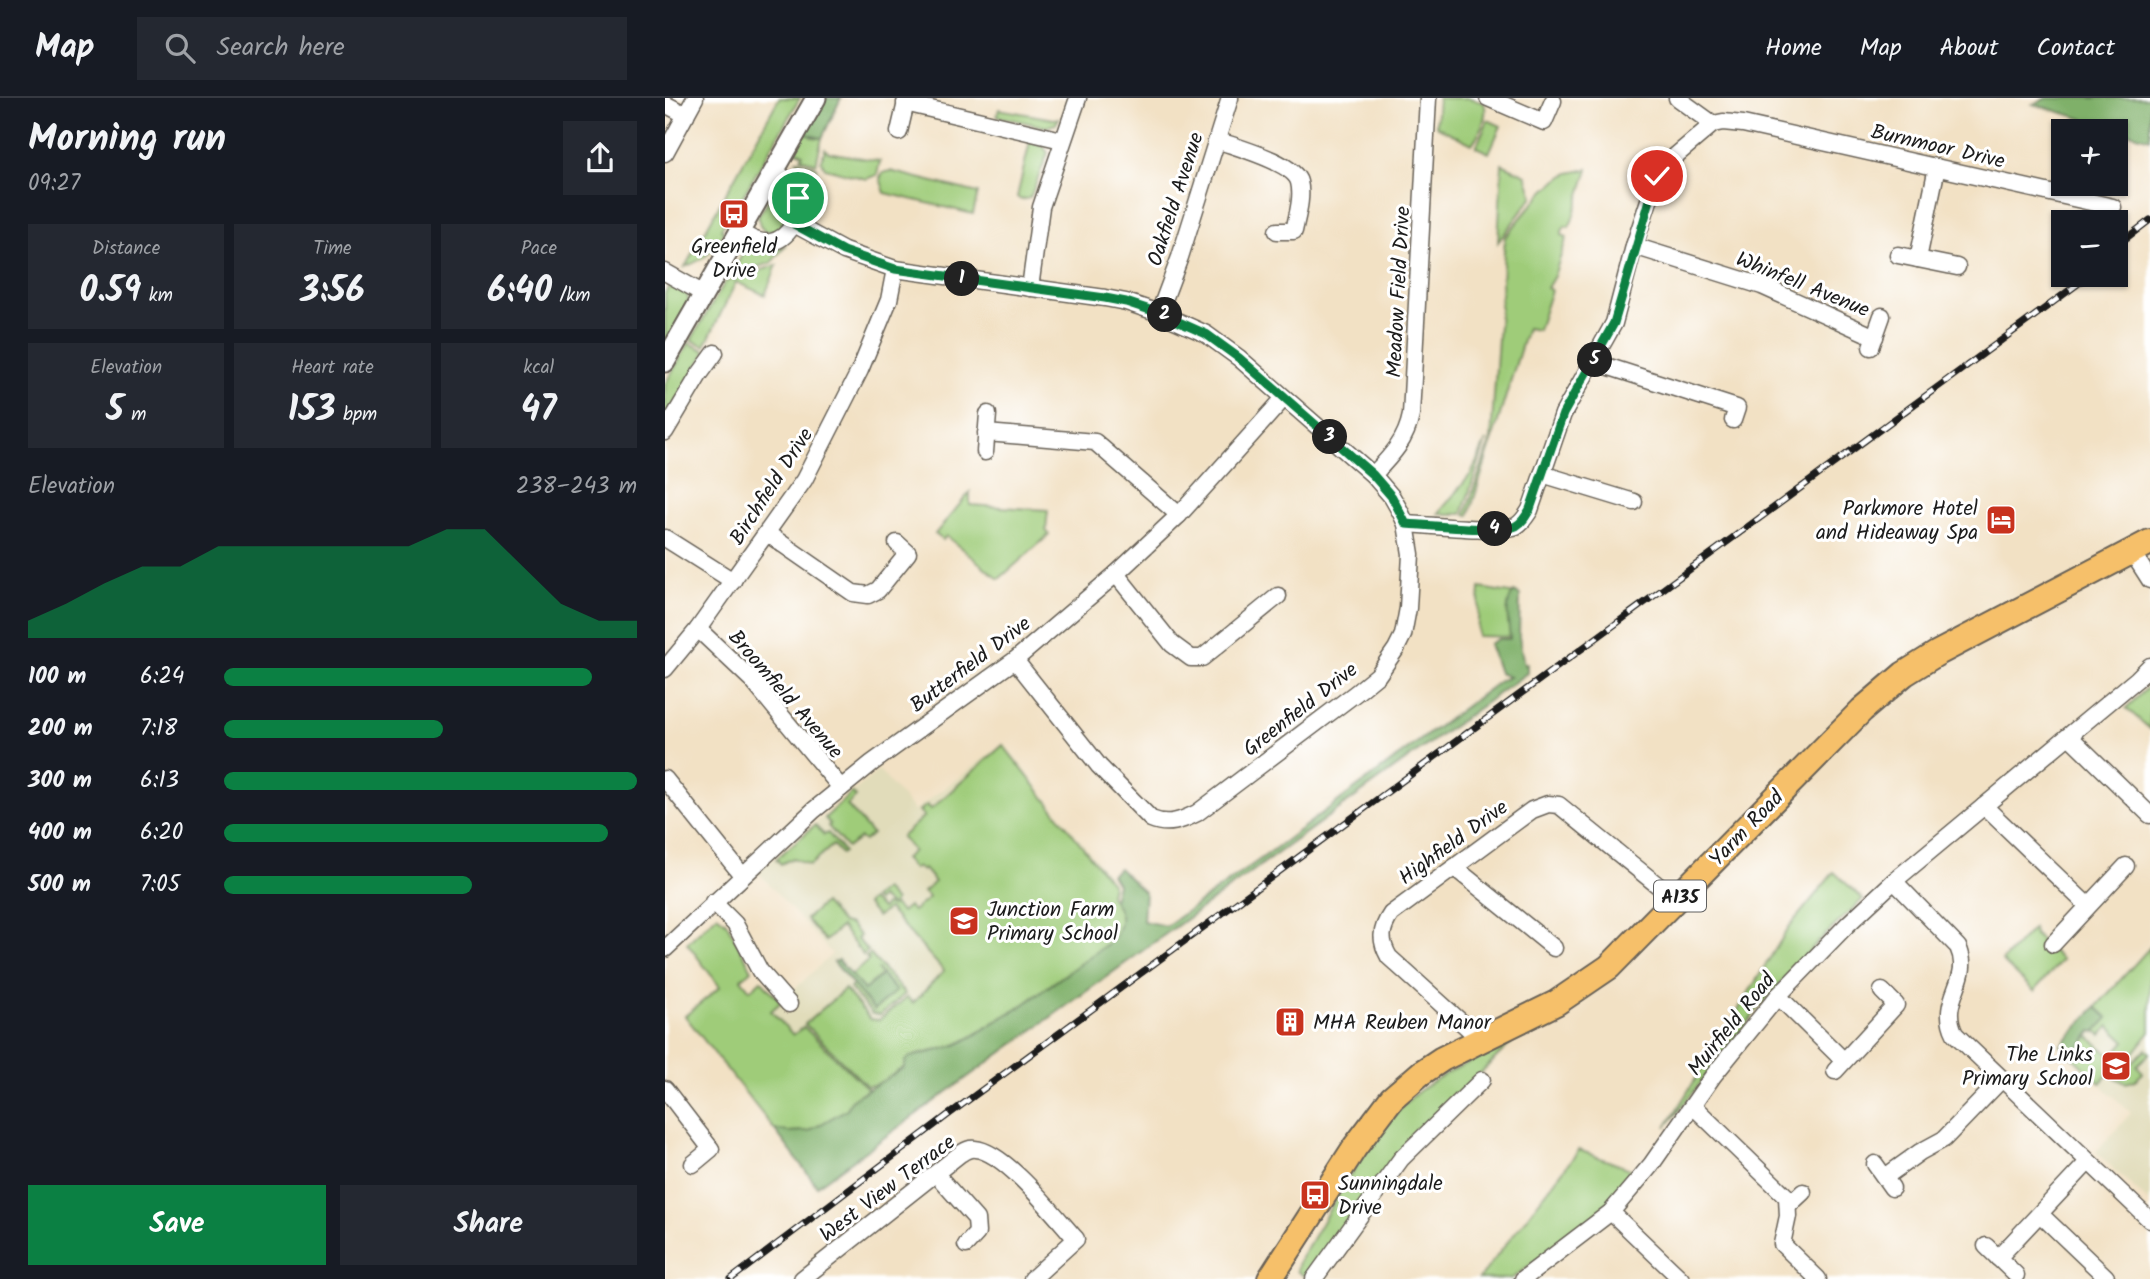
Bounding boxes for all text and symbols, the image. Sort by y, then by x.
search box [137,17,627,80]
text: Map [35,22,95,75]
text: Search here [217,27,345,69]
icon: search [161,29,199,67]
text: Home [1765,29,1822,68]
text: Map [1860,29,1902,68]
text: About [1940,29,1998,68]
text: Contact [2036,29,2115,68]
text: Morning run [28,110,226,170]
street label: Burnmoor Drive [1867,116,2008,179]
map controls [2051,119,2128,287]
button: + [2051,119,2128,196]
button: share [563,121,637,195]
street label: Oakfield Avenue [1139,128,1214,271]
pin [1627,146,1687,206]
icon: check [1638,157,1676,195]
text: 09:27 [28,166,80,202]
pin [768,168,828,228]
icon: arrive [779,179,817,217]
bus stop icon: Greenfield Drive [717,197,751,231]
street label: Meadow Field Drive [1379,205,1420,379]
button: − [2051,210,2128,287]
place label: Greenfield Drive [691,231,778,288]
text: Distance [92,234,160,264]
text: Time [313,234,352,264]
text: Pace [521,234,557,264]
street label: Whinfell Avenue [1731,244,1875,327]
pin: 1 [945,262,979,296]
text: 1 [959,263,964,293]
text: 0.59 [80,264,141,320]
text: 3:56 [300,264,365,320]
text: 6:40 [487,264,552,320]
text: km [141,281,173,311]
text: /km [552,281,590,311]
pin: 2 [1147,298,1183,332]
text: 2 [1159,299,1170,329]
pin: 5 [1577,342,1613,378]
text: 5 [1590,344,1599,374]
text: Elevation [90,353,162,383]
text: Heart rate [291,353,374,383]
text: kcal [523,353,554,383]
text: 5 [106,383,124,439]
text: 153 [288,383,335,439]
text: 47 [521,383,557,439]
text: m [124,400,146,430]
text: bpm [335,400,377,430]
pin: 3 [1313,420,1347,454]
street label: Birchfield Drive [722,421,823,552]
text: 3 [1324,421,1335,451]
text: Elevation [28,469,115,505]
text: 238–243 m [516,469,637,505]
place label: Parkmore Hotel and Hideaway Spa [1816,493,1978,550]
hotel icon: Parkmore Hotel and Hideaway Spa [1984,503,2018,537]
pin: 4 [1477,512,1513,546]
text: 4 [1489,513,1500,543]
street label: Butterfield Drive [903,608,1039,722]
street label: Broomfield Avenue [719,623,851,768]
street label: Greenfield Drive [1236,654,1366,766]
text: 100 m [28,659,86,695]
text: 6:24 [140,659,184,695]
text: 200 m [28,711,93,747]
text: 7:18 [140,711,177,747]
text: 300 m [28,763,92,799]
text: 6:13 [140,763,179,799]
street label: Yarm Road [1702,783,1793,875]
street label: Highfield Drive [1392,792,1516,894]
text: 400 m [28,815,92,851]
text: 6:20 [140,815,183,851]
text: 500 m [28,867,91,903]
text: 7:05 [140,867,180,903]
road number: A135 [1654,880,1706,912]
place label: Junction Farm Primary School [987,894,1118,951]
school or university icon: Junction Farm Primary School [947,904,981,938]
street label: Muirfield Road [1680,965,1785,1084]
building icon: MHA Reuben Manor [1273,1005,1307,1039]
place label: MHA Reuben Manor [1313,1007,1492,1040]
place label: The Links Primary School [1962,1039,2093,1096]
school or university icon: The Links Primary School [2099,1049,2133,1083]
street label: West View Terrace [813,1127,963,1251]
place label: Sunningdale Drive [1338,1168,1443,1225]
bus stop icon: Sunningdale Drive [1298,1178,1332,1212]
button: Save [28,1185,326,1265]
button: Share [340,1185,637,1265]

